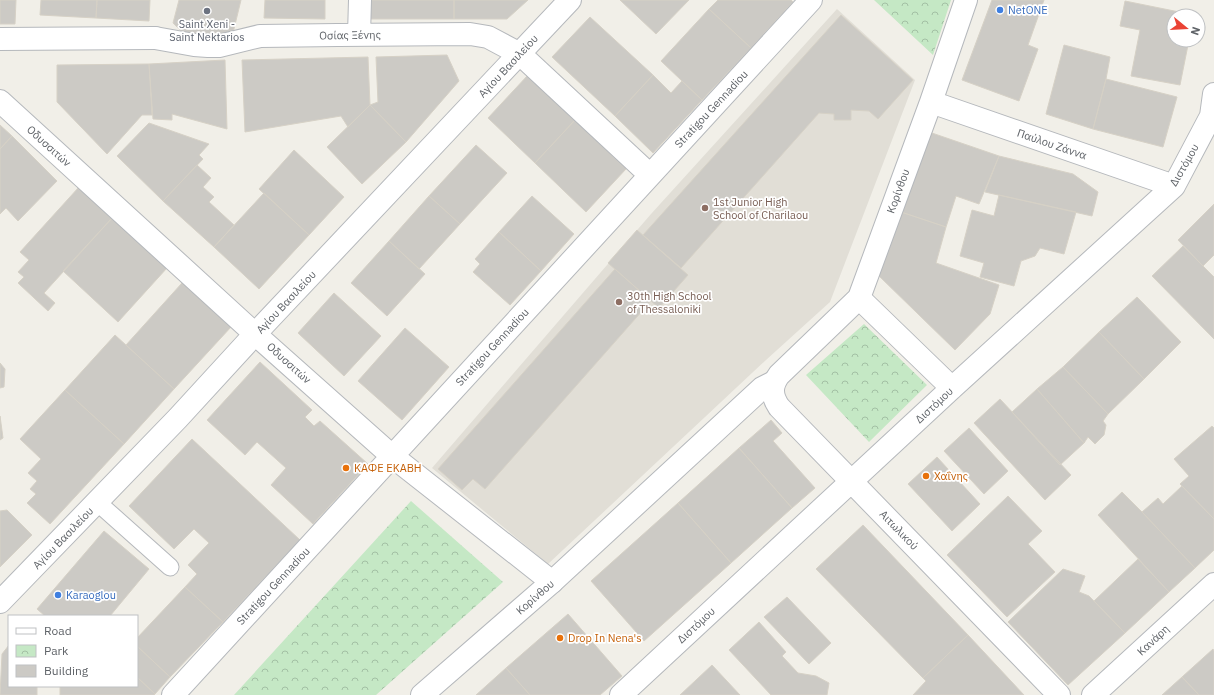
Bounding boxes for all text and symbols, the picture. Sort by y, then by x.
place label: NetONE [1008,3,1048,17]
marker: NetONE [995,5,1005,15]
marker: Saint Xeni - Saint Nektarios [202,6,212,16]
north arrow [1166,8,1206,48]
place label: Saint Xeni - Saint Nektarios [169,17,245,44]
text: N [1188,25,1203,37]
street label: Οσίας Ξένης [319,27,381,43]
street label: Αγίου Βασιλείου [475,31,541,101]
street label: Stratigou Gennadiou [671,67,751,151]
street label: Οδυσσιτών [24,122,74,170]
street label: Παύλου Ζάννα [1015,125,1089,163]
street label: Διστόμου [1166,141,1202,189]
street label: Κορίνθου [884,167,912,215]
place label: 1st Junior High School of Charilaou [713,195,808,222]
marker: 1st Junior High School of Charilaou [700,203,710,213]
street label: Αγίου Βασιλείου [253,267,319,337]
place label: 30th High School of Thessaloniki [627,289,712,316]
marker: 30th High School of Thessaloniki [614,297,624,307]
street label: Stratigou Gennadiou [452,305,532,389]
street label: Οδυσσιτών [264,339,314,387]
street label: Διστόμου [912,384,956,426]
place label: ΚΑΦΕ ΕΚΑΒΗ [354,461,422,475]
marker: ΚΑΦΕ ΕΚΑΒΗ [341,463,351,473]
place label: Χαΐνης [934,469,968,483]
marker: Χαΐνης [921,471,931,481]
street label: Αγίου Βασιλείου [30,504,96,572]
street label: Αιτωλικού [877,507,921,553]
street label: Stratigou Gennadiou [233,544,313,628]
street label: Κορίνθου [513,577,557,617]
place label: Karaoglou [66,588,116,602]
marker: Karaoglou [53,590,63,600]
street label: Διστόμου [674,604,718,646]
legend [8,615,138,687]
street label: Κανάρη [1134,622,1172,658]
text: Road [44,623,72,638]
place label: Drop In Nena's [568,631,642,645]
marker: Drop In Nena's [555,633,565,643]
text: Park [44,643,69,658]
text: Building [44,663,89,678]

